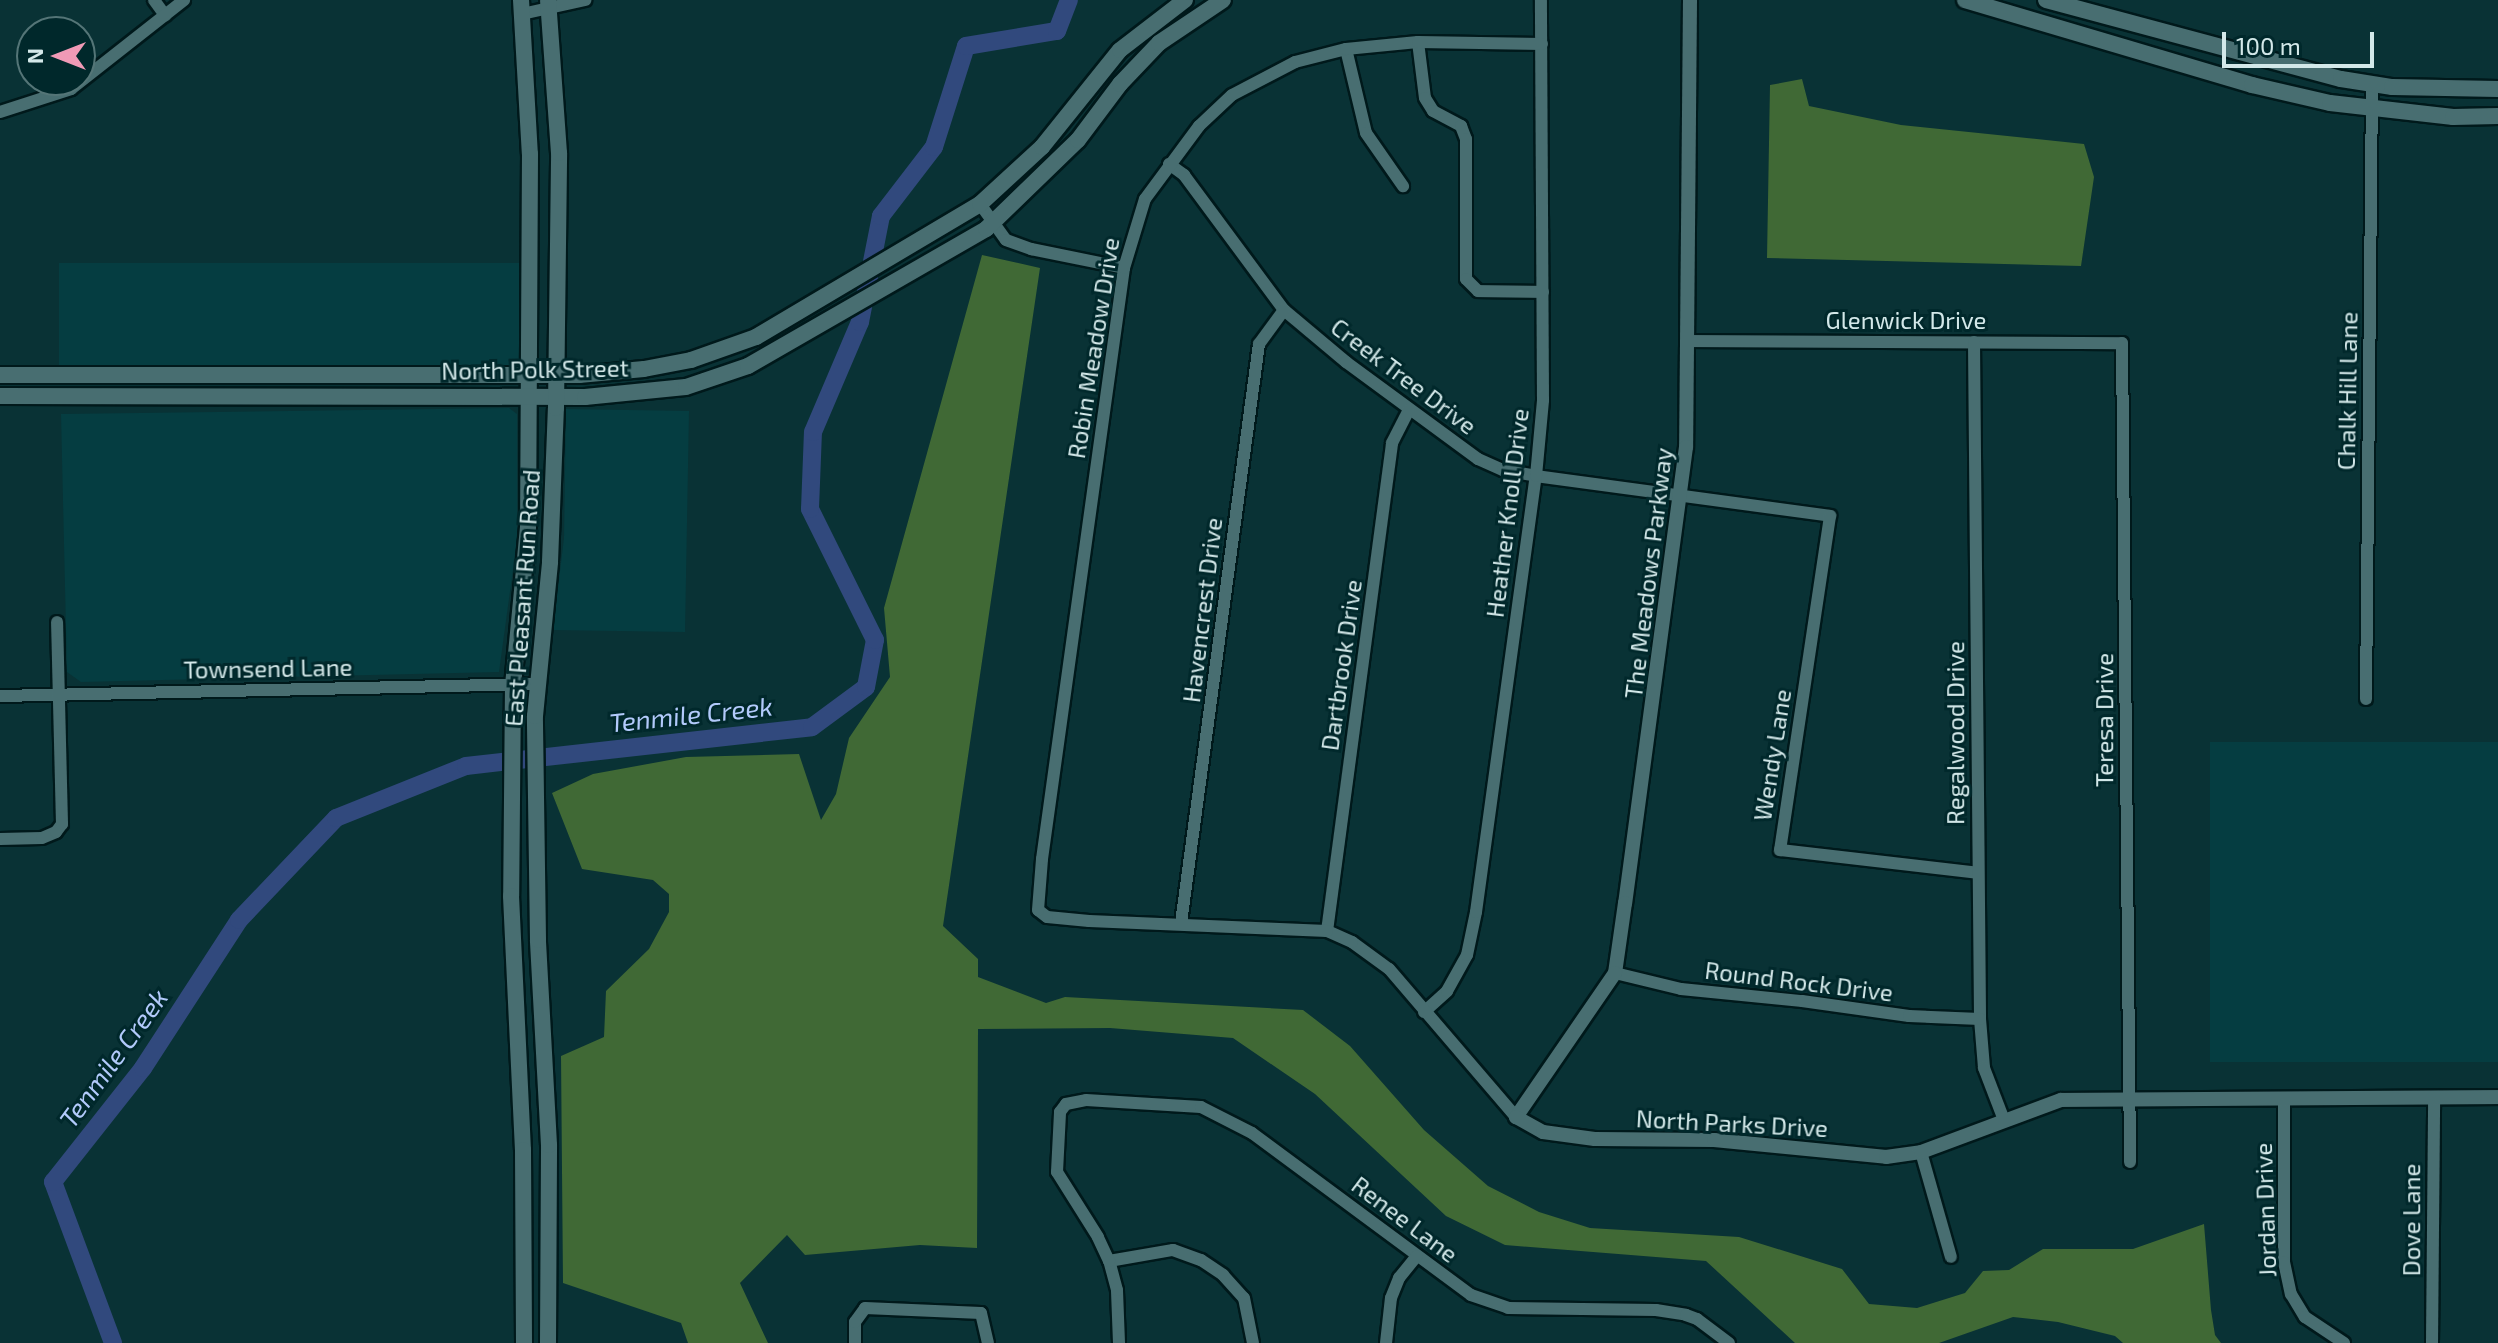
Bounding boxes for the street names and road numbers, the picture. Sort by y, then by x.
street label: Robin Meadow Drive [1061,235,1125,461]
street label: Glenwick Drive [1825,306,1987,334]
street label: Chalk Hill Lane [2331,311,2363,471]
street label: Creek Tree Drive [1325,312,1483,440]
street label: North Polk Street [441,353,629,385]
street label: Heather Knoll Drive [1480,406,1534,620]
street label: The Meadows Parkway [1618,446,1678,700]
street label: East Pleasant Run Road [499,469,545,727]
street label: Havencrest Drive [1176,516,1228,704]
street label: Dartbrook Drive [1315,577,1367,753]
street label: Regalwood Drive [1941,641,1969,825]
street label: Townsend Lane [183,652,353,684]
street label: Teresa Drive [2090,653,2118,787]
street label: Wendy Lane [1747,687,1797,823]
street label: Round Rock Drive [1703,955,1895,1007]
street label: North Parks Drive [1635,1104,1829,1142]
street label: Jordan Drive [2248,1142,2282,1278]
street label: Dove Lane [2397,1164,2425,1276]
street label: Renee Lane [1346,1170,1464,1268]

